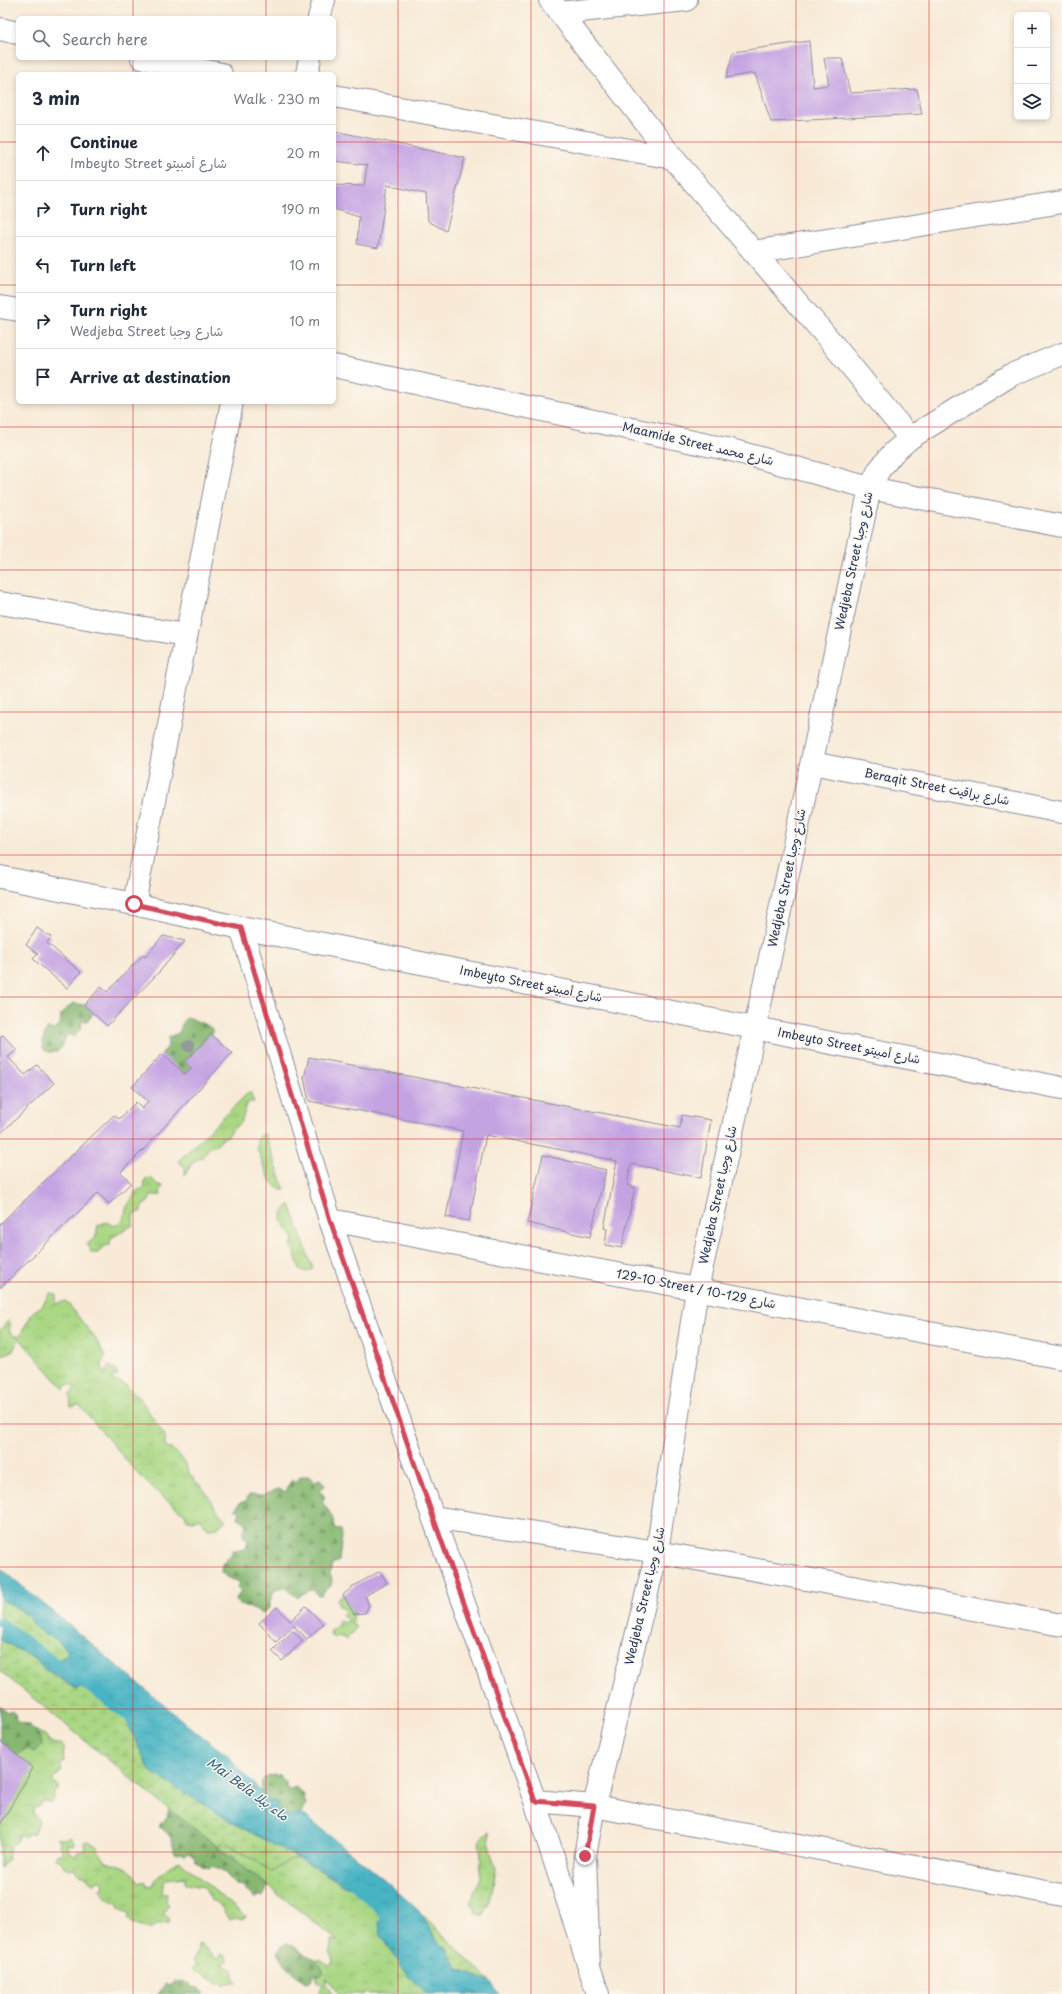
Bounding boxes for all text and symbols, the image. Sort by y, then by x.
map controls [1014,12,1050,120]
button: + [1014,12,1050,48]
search box [16,16,336,60]
icon: search [30,27,52,49]
text: Search here [62,27,148,50]
button: − [1014,48,1050,84]
button: layers [1014,84,1050,120]
text: 3 min [32,85,80,111]
text: Walk · 230 m [233,89,320,108]
text: Continue [70,130,138,153]
icon: ahead [32,142,54,164]
text: 20 m [286,143,320,162]
text: Imbeyto Street شارع أمبيتو [70,153,227,172]
text: Turn right [70,197,147,220]
icon: right [32,198,54,220]
text: 190 m [281,199,320,218]
text: Turn left [70,253,136,276]
icon: left [32,254,54,276]
text: 10 m [290,255,320,274]
text: Turn right [70,298,147,321]
icon: right [32,310,54,332]
text: 10 m [290,311,320,330]
text: Wedjeba Street شارع وجبا [70,321,223,340]
text: Arrive at destination [70,365,231,388]
icon: arrive [32,366,54,388]
street label: Maamide Street شارع محمد [621,417,776,470]
street label: Wedjeba Street شارع وجبا [830,490,878,632]
street label: Beraqit Street شارع براقيت [863,763,1011,810]
street label: Wedjeba Street شارع وجبا [763,807,811,949]
route start [125,895,143,913]
street label: Imbeyto Street شارع أمبيتو [458,960,604,1007]
street label: Imbeyto Street شارع أمبيتو [776,1022,922,1069]
street label: Wedjeba Street شارع وجبا [694,1124,742,1266]
street label: 129-10 Street / شارع 129-10 [615,1264,778,1313]
street label: Wedjeba Street شارع وجبا [619,1525,670,1667]
water label: Mai Bela ماء بيلا [203,1752,293,1825]
route end [576,1847,594,1865]

